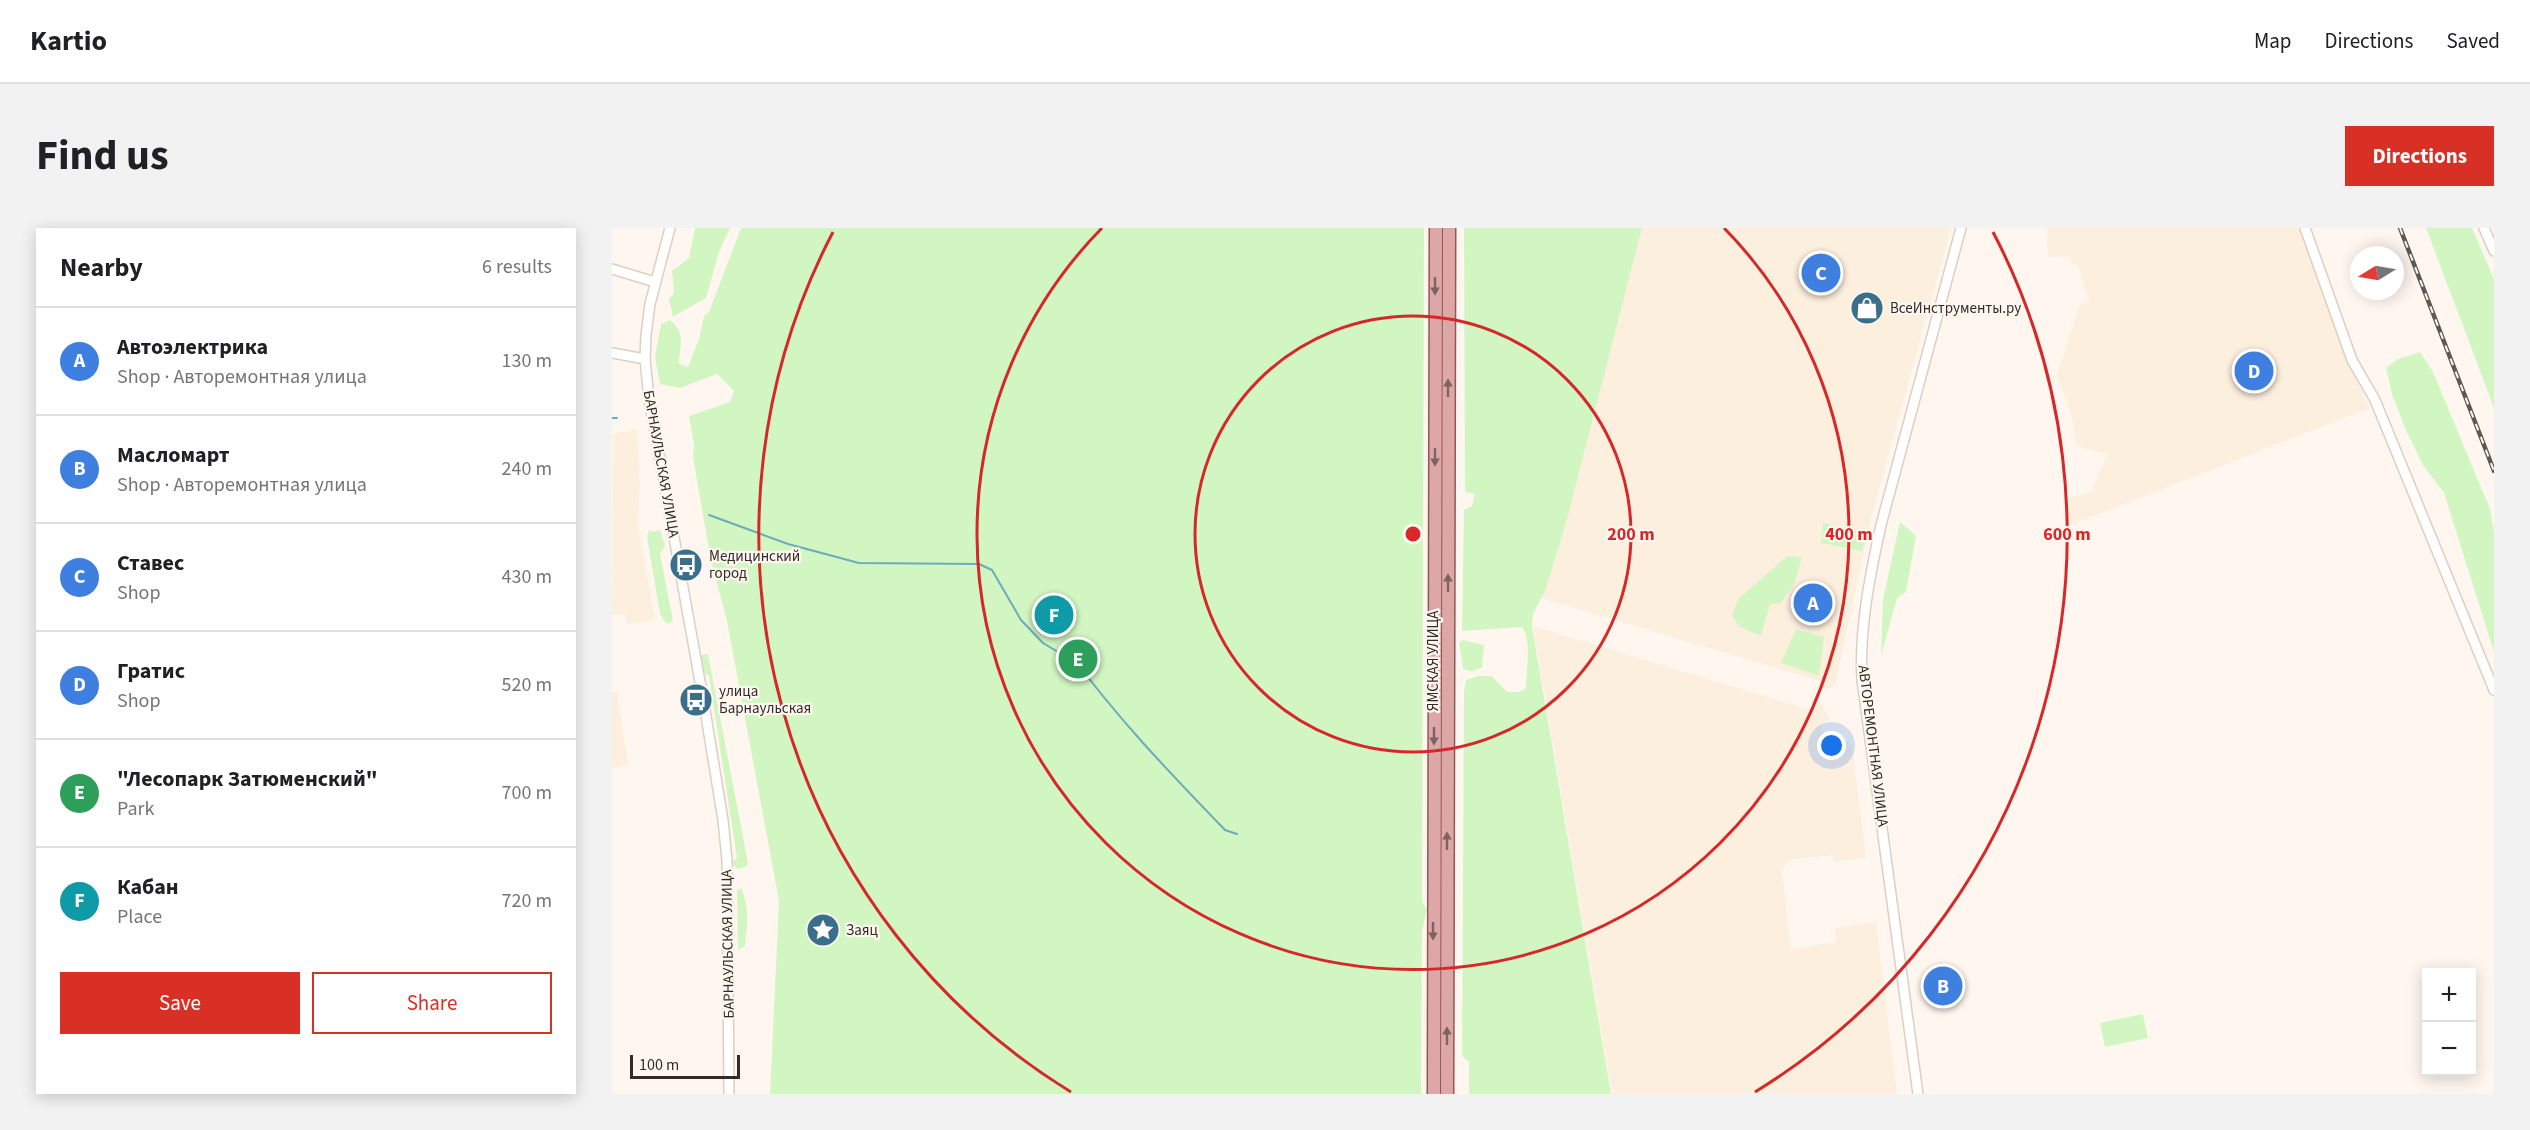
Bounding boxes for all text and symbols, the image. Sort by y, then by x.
text: Kartio [30,21,107,61]
text: Map [2254,26,2292,56]
text: Directions [2325,26,2413,56]
text: Saved [2446,26,2500,56]
text: Find us [36,126,169,186]
button: Directions [2345,126,2494,186]
north arrow [2350,246,2404,300]
text: Nearby [60,249,143,286]
pin: C [1802,250,1840,296]
text: 6 results [482,253,552,281]
one-way arrow [1430,277,1440,296]
shop icon: ВсеИнструменты.ру [1849,290,1885,326]
place label: ВсеИнструменты.ру [1890,298,2021,319]
text: Автоэлектрика [117,331,268,363]
text: A [74,347,85,375]
text: 130 m [502,347,552,375]
pin: D [2234,348,2274,394]
text: Shop · Авторемонтная улица [117,363,367,391]
one-way arrow [1443,378,1453,397]
street label: БАРНАУЛЬСКАЯ УЛИЦА [638,389,684,540]
text: Масломарт [117,439,230,471]
one-way arrow [1430,447,1440,466]
text: B [73,455,86,483]
text: 240 m [502,455,552,483]
text: Shop · Авторемонтная улица [117,471,367,499]
text: 200 m [1607,522,1655,547]
text: 400 m [1825,522,1873,547]
text: 600 m [2043,522,2091,547]
centre of rings [1403,524,1423,544]
place label: Медицинский город [709,546,800,584]
text: Ставес [117,547,184,579]
bus stop icon: Медицинский город [668,547,704,583]
text: C [74,563,85,591]
text: 430 m [502,563,552,591]
one-way arrow [1443,573,1453,592]
text: Shop [117,579,161,607]
pin: A [1794,580,1832,626]
pin: F [1034,592,1074,638]
street label: ЯМСКАЯ УЛИЦА [1423,610,1444,711]
pin: E [1058,636,1098,682]
text: Гратис [117,655,185,687]
street label: АВТОРЕМОНТНАЯ УЛИЦА [1853,664,1893,829]
text: D [73,671,86,699]
text: 520 m [502,671,552,699]
place label: улица Барнаульская [719,681,811,719]
bus stop icon: улица Барнаульская [678,682,714,718]
text: Shop [117,687,161,715]
one-way arrow [1429,726,1439,745]
your location [1817,731,1846,760]
text: "Лесопарк Затюменский" [117,763,378,795]
text: E [74,779,85,807]
text: 700 m [502,779,552,807]
text: Park [117,795,154,823]
one-way arrow [1442,831,1452,850]
street label: БАРНАУЛЬСКАЯ УЛИЦА [716,868,740,1019]
text: Кабан [117,871,179,903]
text: F [74,887,85,915]
text: 720 m [502,887,552,915]
text: Place [117,903,162,931]
place icon: Заяц [805,912,841,948]
place label: Заяц [846,920,879,941]
one-way arrow [1429,921,1438,940]
pin: B [1924,964,1962,1008]
map controls [2422,968,2476,1076]
button: + [2422,968,2476,1022]
button: Save [60,972,300,1034]
button: Share [312,972,552,1034]
button: − [2422,1022,2476,1076]
one-way arrow [1442,1026,1451,1045]
scale bar [630,1052,740,1080]
text: 100 m [639,1054,679,1076]

